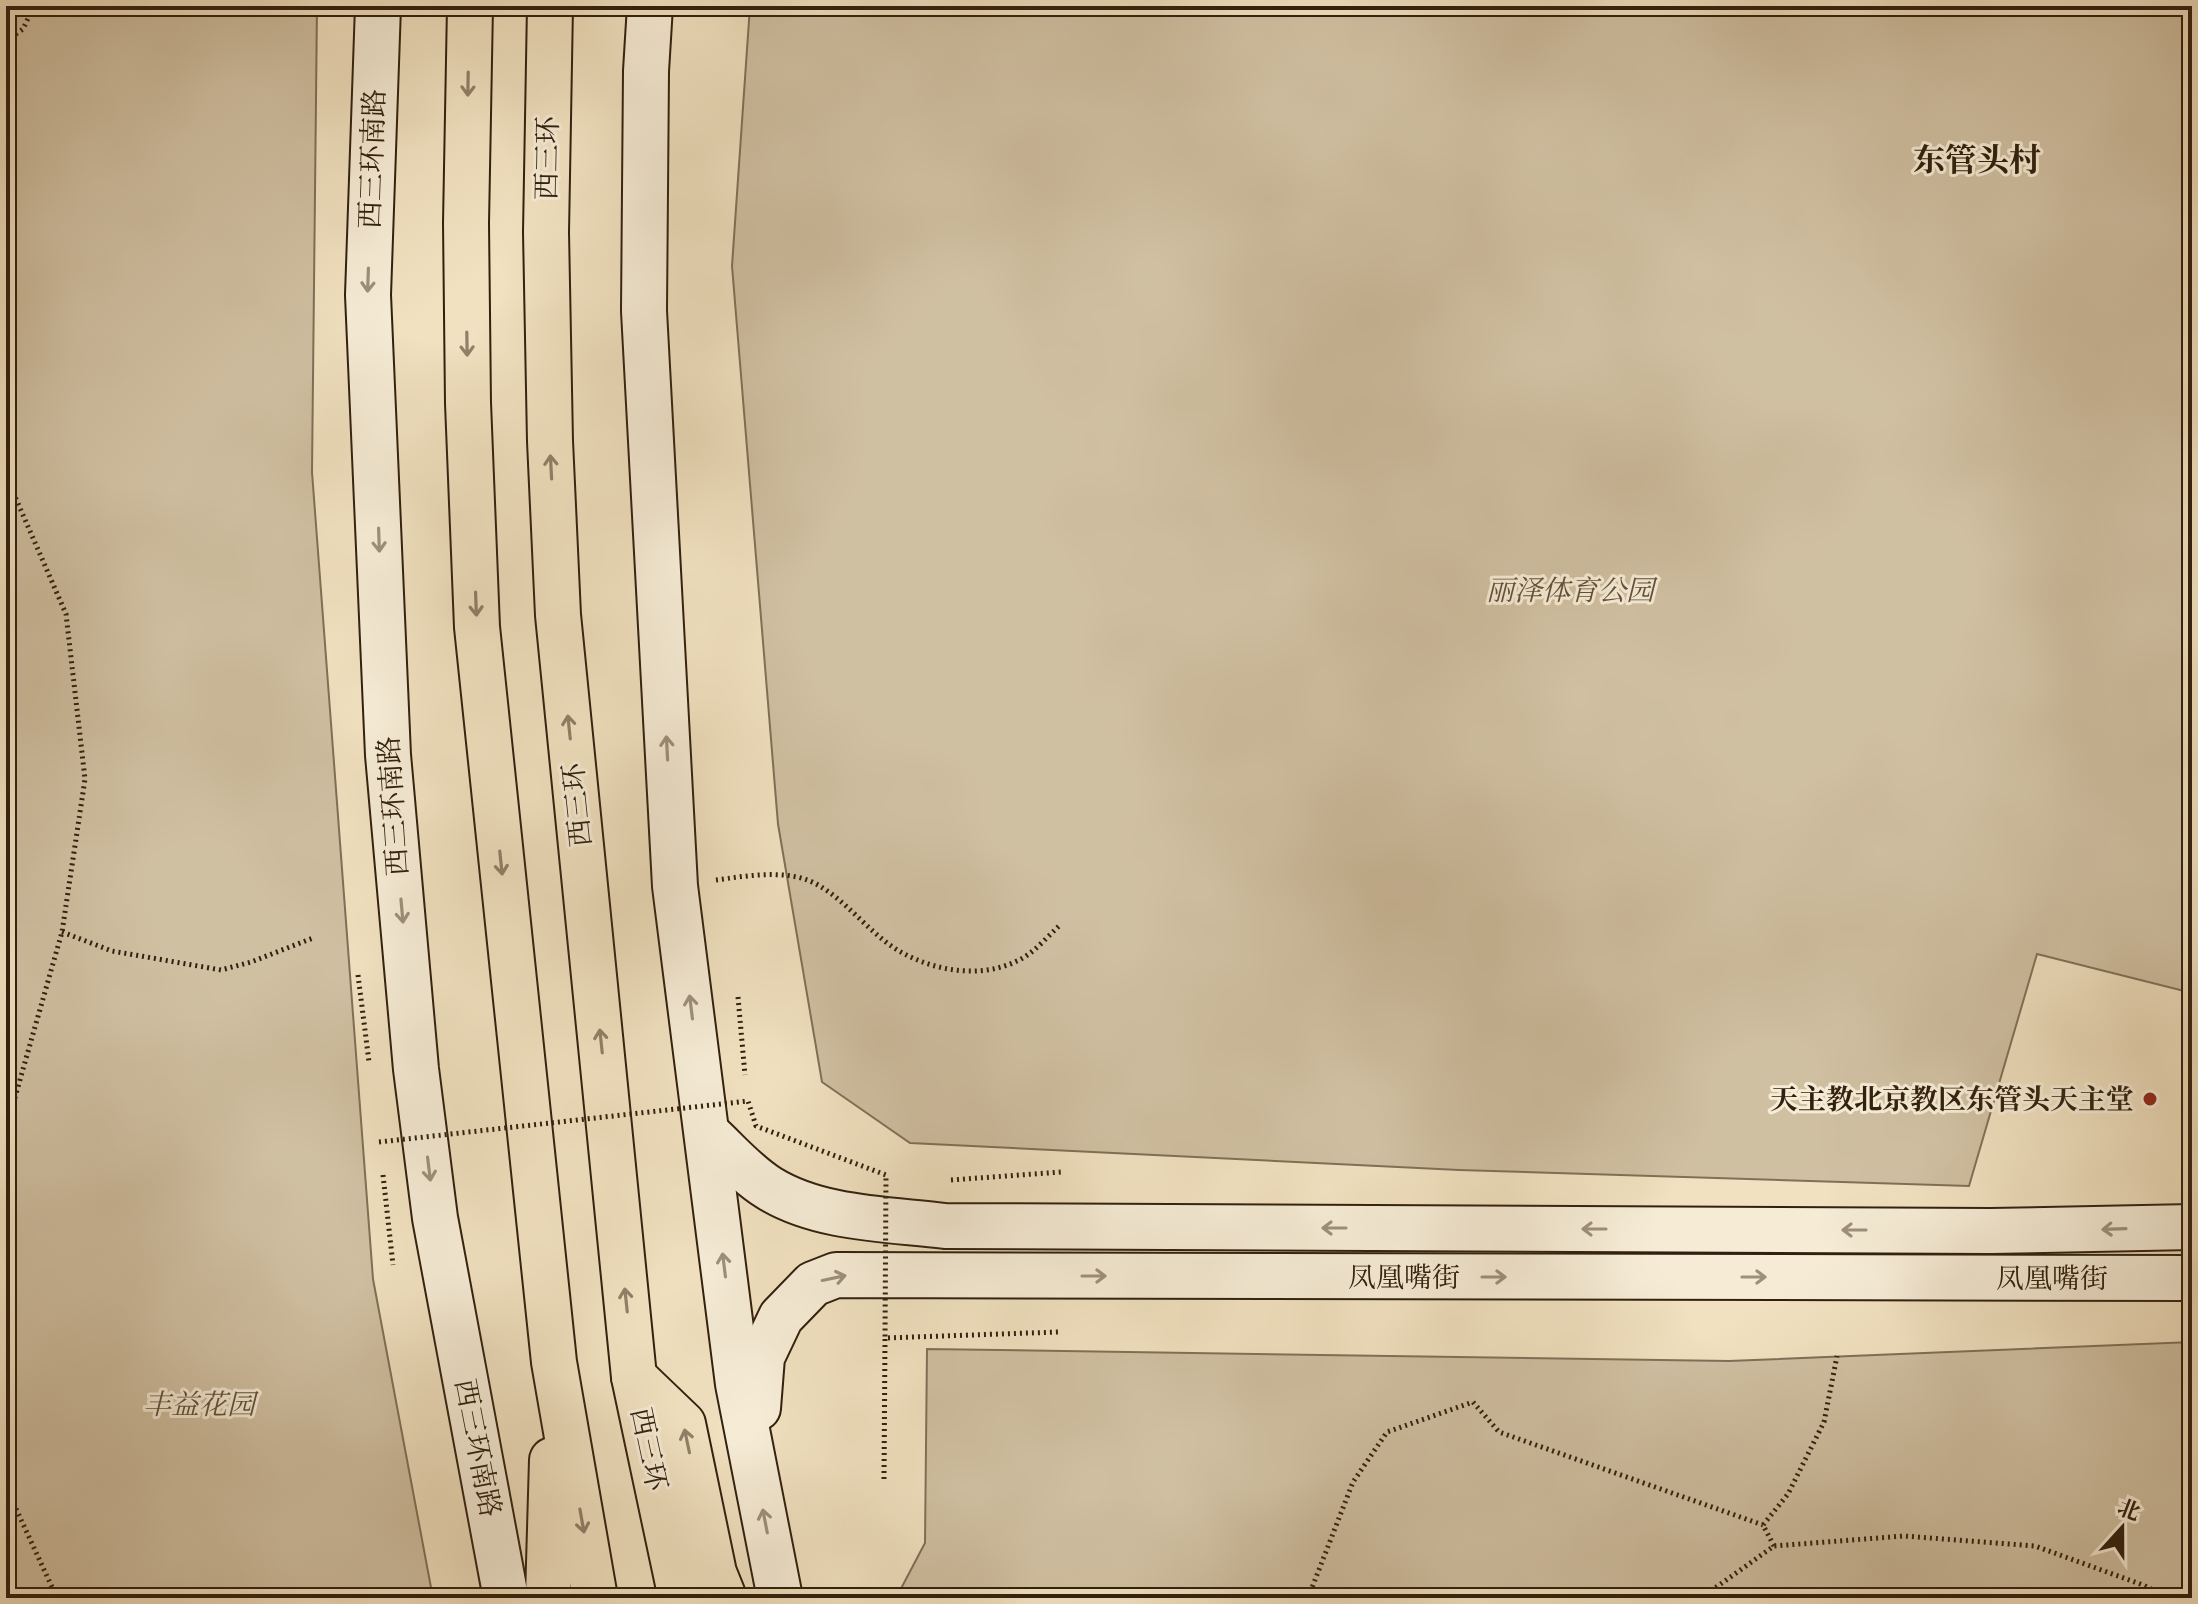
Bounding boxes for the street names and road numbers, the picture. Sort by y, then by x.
street label: 西三环南路 [352,88,392,230]
street label: 西三环 [529,116,565,200]
street label: 西三环南路 [371,735,415,877]
street label: 西三环 [555,761,599,849]
street label: 凤凰嘴街 [1348,1260,1460,1295]
street label: 凤凰嘴街 [1996,1261,2108,1296]
street label: 西三环南路 [447,1376,509,1520]
street label: 西三环 [623,1404,675,1494]

